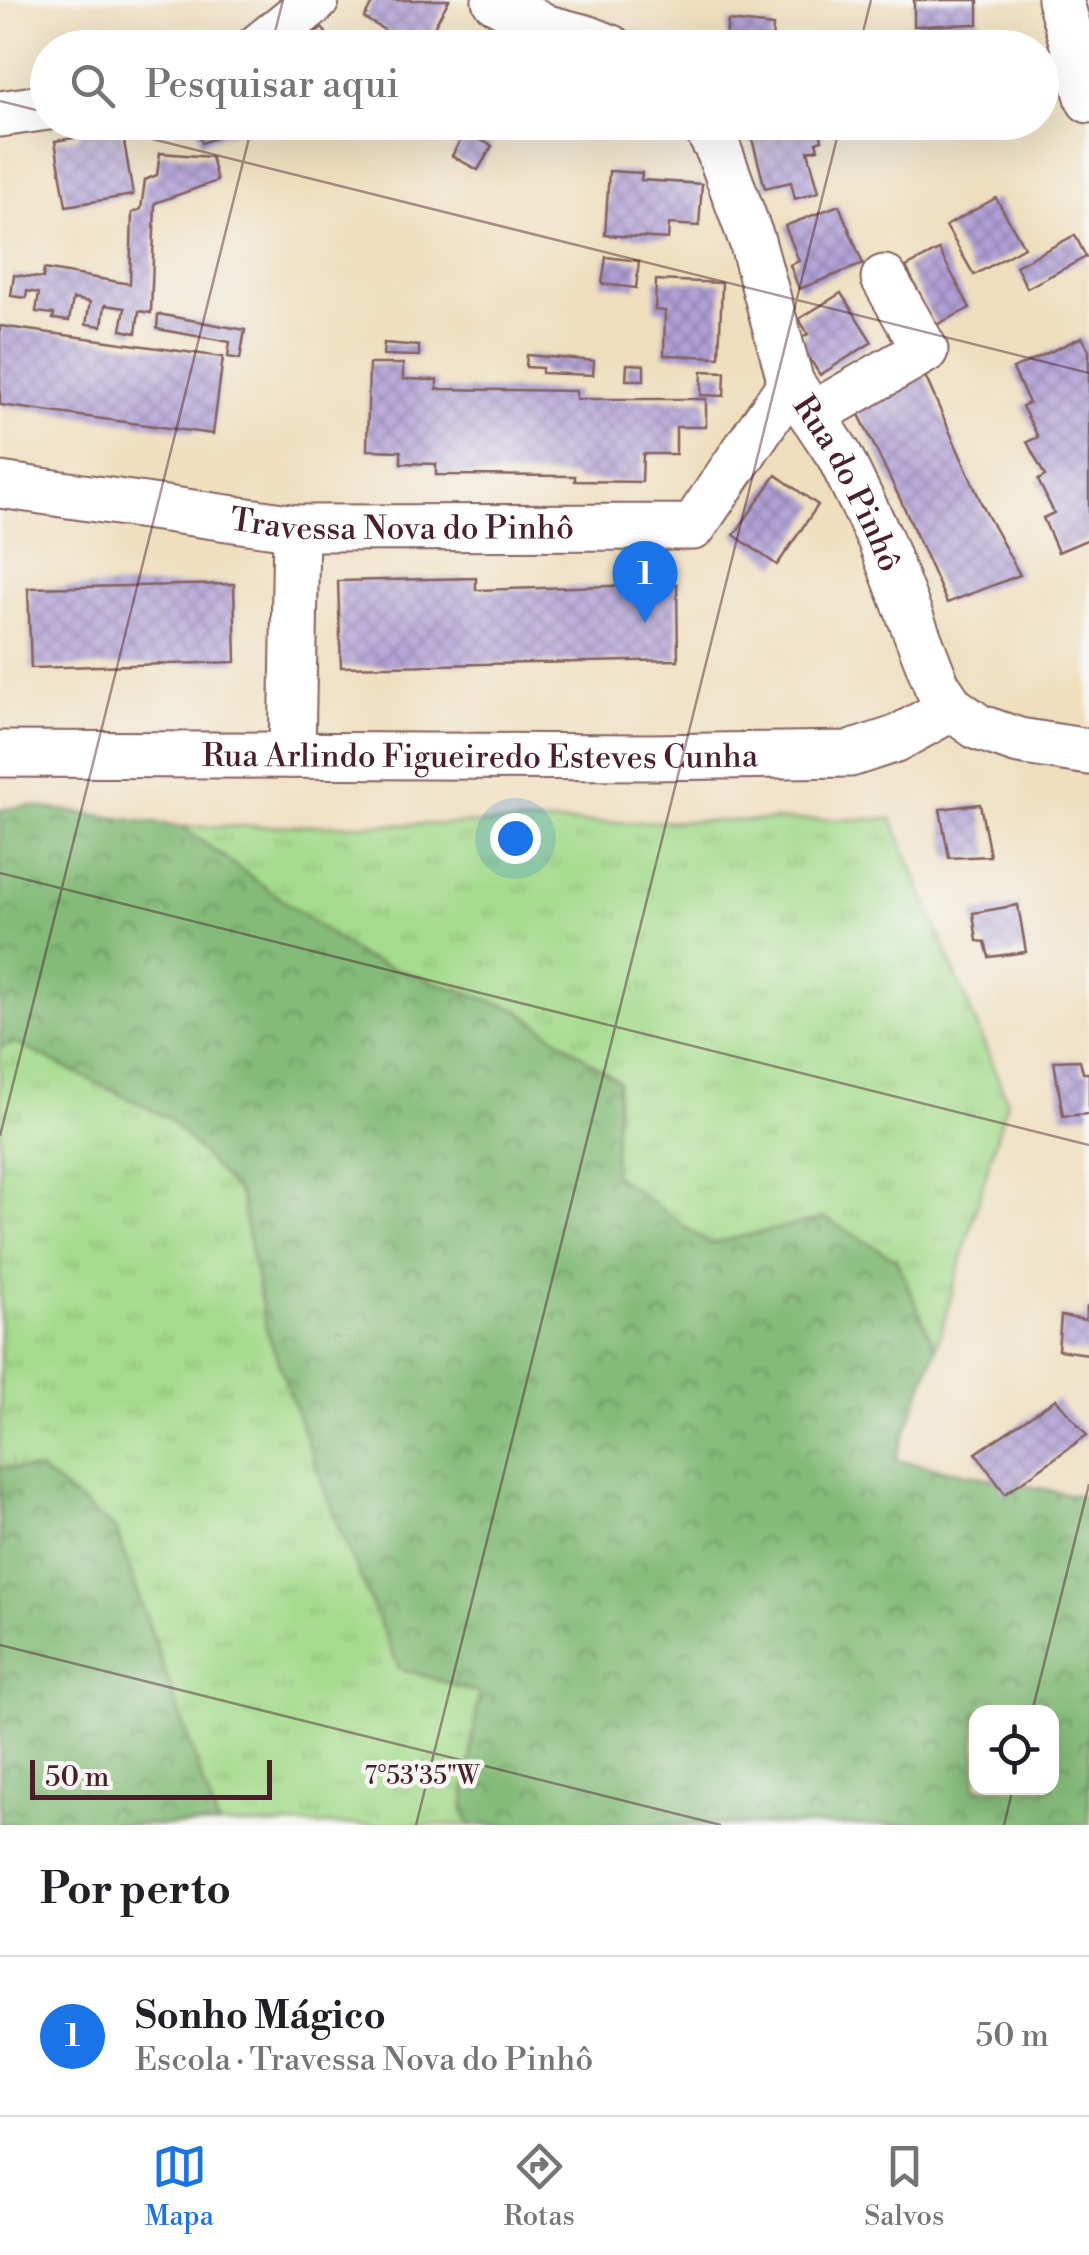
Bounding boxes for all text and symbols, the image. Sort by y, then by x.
search box [30,30,1059,140]
icon: search [65,58,120,113]
text: Pesquisar aqui [145,62,399,109]
street label: Rua do Pinhô [784,388,910,577]
street label: Travessa Nova do Pinhô [228,500,574,549]
pin: 1 [612,540,678,623]
street label: Rua Arlindo Figueiredo Esteves Cunha [202,736,759,778]
your location [490,813,541,864]
map controls [969,1705,1059,1795]
button: locate [969,1705,1059,1795]
scale bar [30,1755,272,1800]
text: 50 m [45,1760,109,1795]
text: 7°53'35"W [365,1761,481,1792]
text: Por perto [40,1864,231,1917]
text: Sonho Mágico [135,1993,386,2040]
text: 1 [65,2016,80,2056]
text: 50 m [976,2016,1049,2056]
text: Escola · Travessa Nova do Pinhô [135,2040,593,2080]
tab: Mapa [145,2139,214,2234]
tab: Rotas [503,2139,575,2234]
tab: Salvos [864,2139,944,2234]

